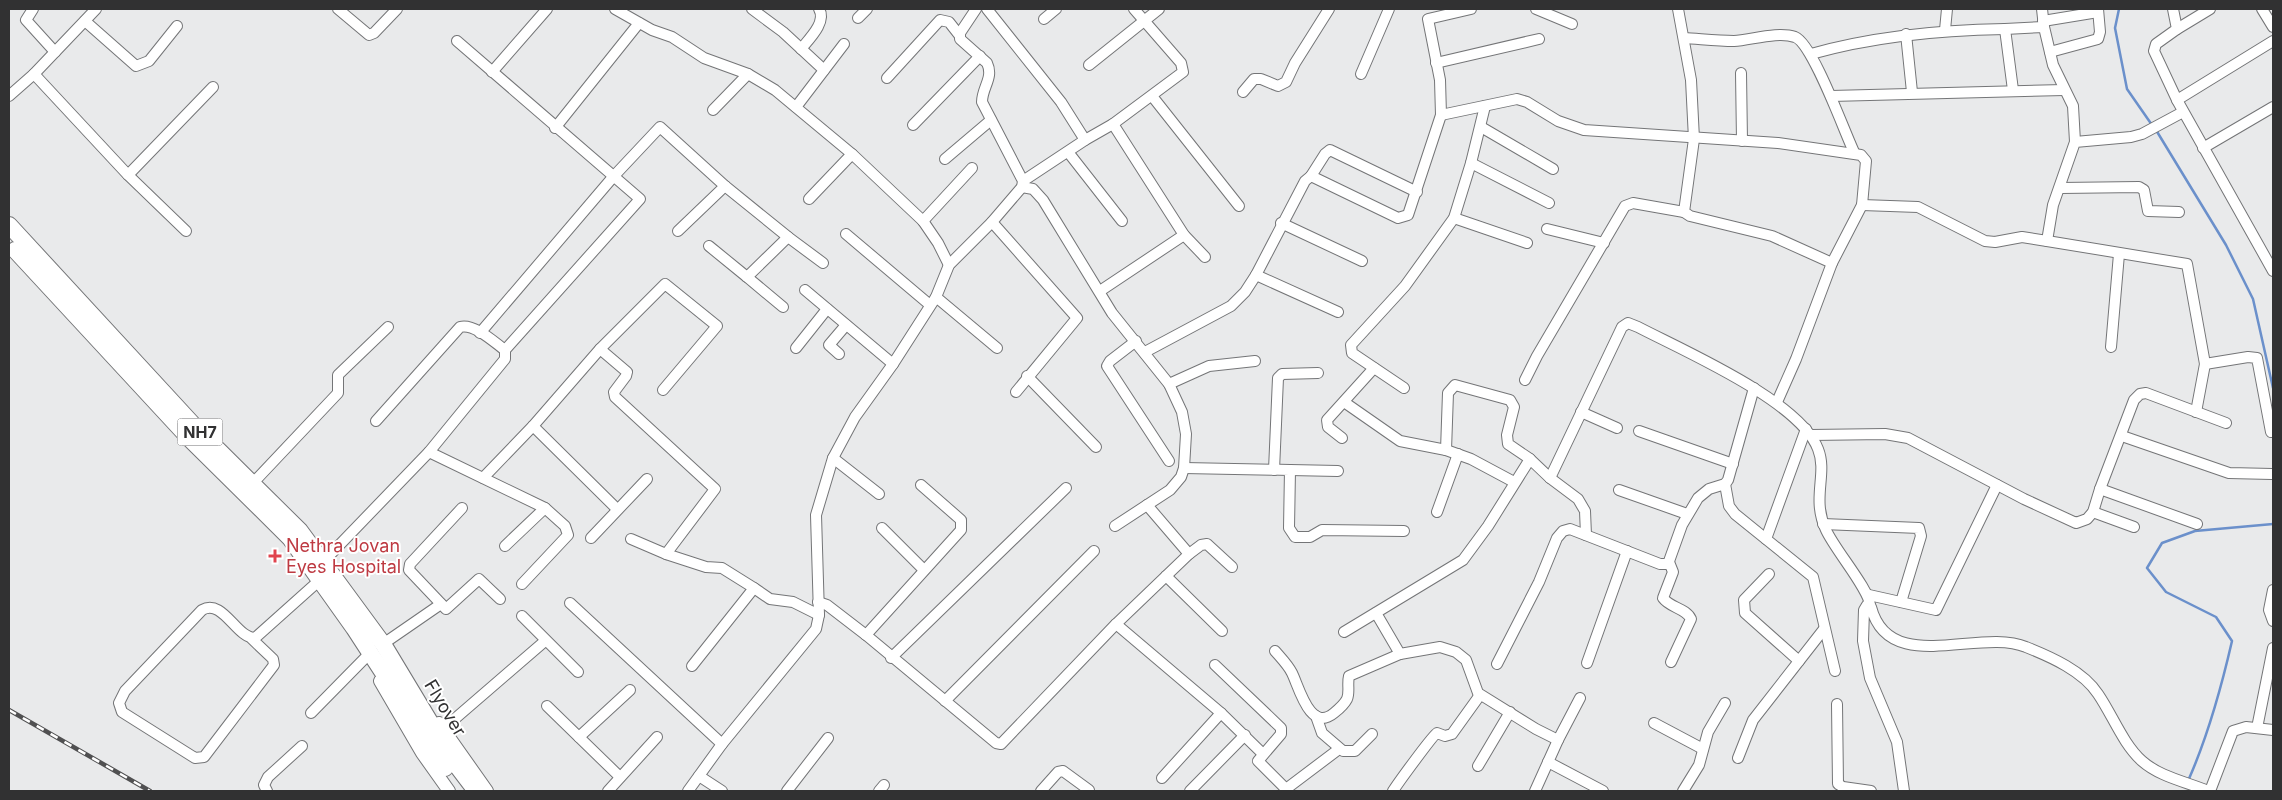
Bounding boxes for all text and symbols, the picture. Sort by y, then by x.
road number: NH7 [178,418,222,446]
place label: Nethra Jovan Eyes Hospital [286,535,401,577]
marker: Nethra Jovan Eyes Hospital [268,549,282,563]
street label: Flyover [420,676,471,740]

